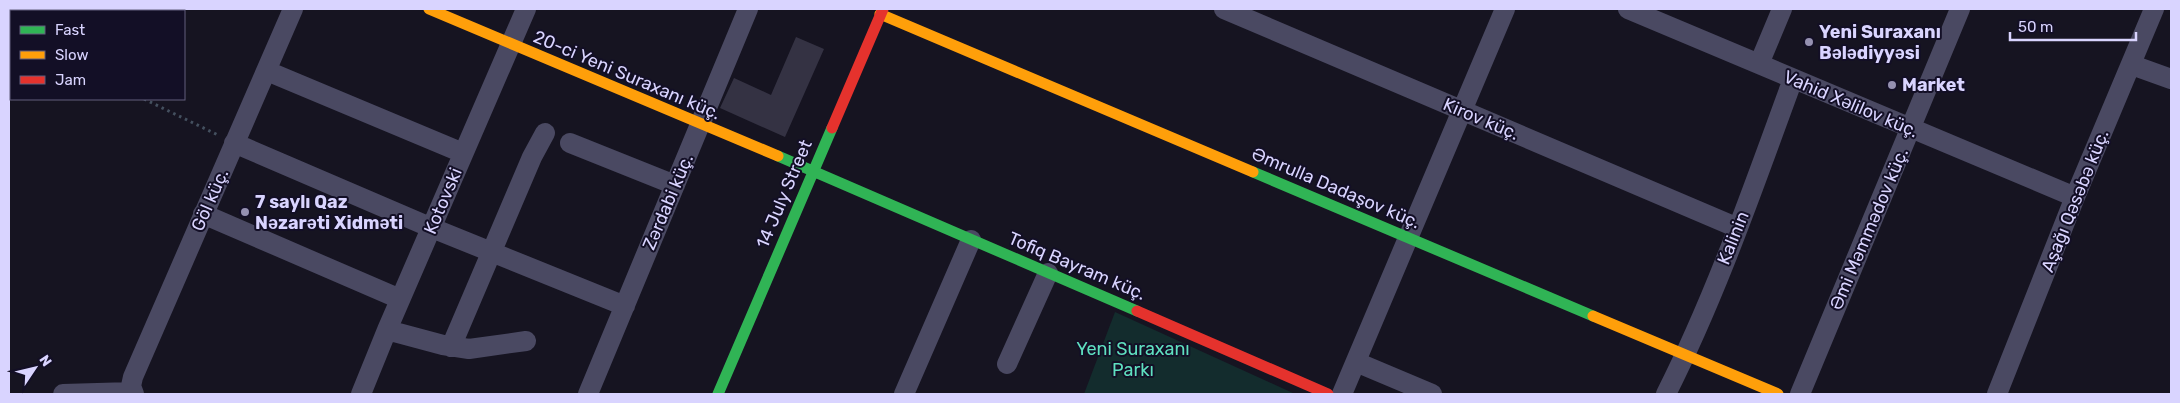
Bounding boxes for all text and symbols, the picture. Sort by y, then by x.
legend [10,10,185,100]
scale bar [2010,10,2136,42]
text: 50 m [2018,18,2053,36]
text: Fast [55,21,85,39]
place label: Yeni Suraxanı Bələdiyyəsi [1819,21,1941,64]
street label: 20-ci Yeni Suraxanı küç. [530,26,724,124]
marker: Yeni Suraxanı Bələdiyyəsi [1803,36,1815,48]
text: Slow [55,46,88,64]
street label: Vahid Xəlilov küç. [1780,66,1922,142]
text: Jam [55,71,86,89]
place label: Market [1902,74,1965,96]
marker: Market [1886,79,1898,91]
street label: Kirov küç. [1440,93,1522,145]
street label: Aşağı Qəsəbə küç. [2036,127,2114,275]
street label: 14 July Street [751,136,817,252]
street label: Əmrulla Dadaşov küç. [1248,143,1424,233]
street label: Əmi Məmmədov küç. [1825,145,1913,313]
street label: Zərdabi küç. [638,151,698,253]
street label: Kotovski [419,164,467,238]
street label: Göl küç. [187,165,233,235]
place label: 7 saylı Qaz Nəzarəti Xidməti [255,191,403,234]
marker: 7 saylı Qaz Nəzarəti Xidməti [239,206,251,218]
street label: Kalinin [1712,208,1754,268]
street label: Tofiq Bayram küç. [1005,227,1149,305]
park label: Yeni Suraxanı Parkı [1076,338,1190,381]
north arrow [10,343,60,393]
text: N [35,352,55,370]

